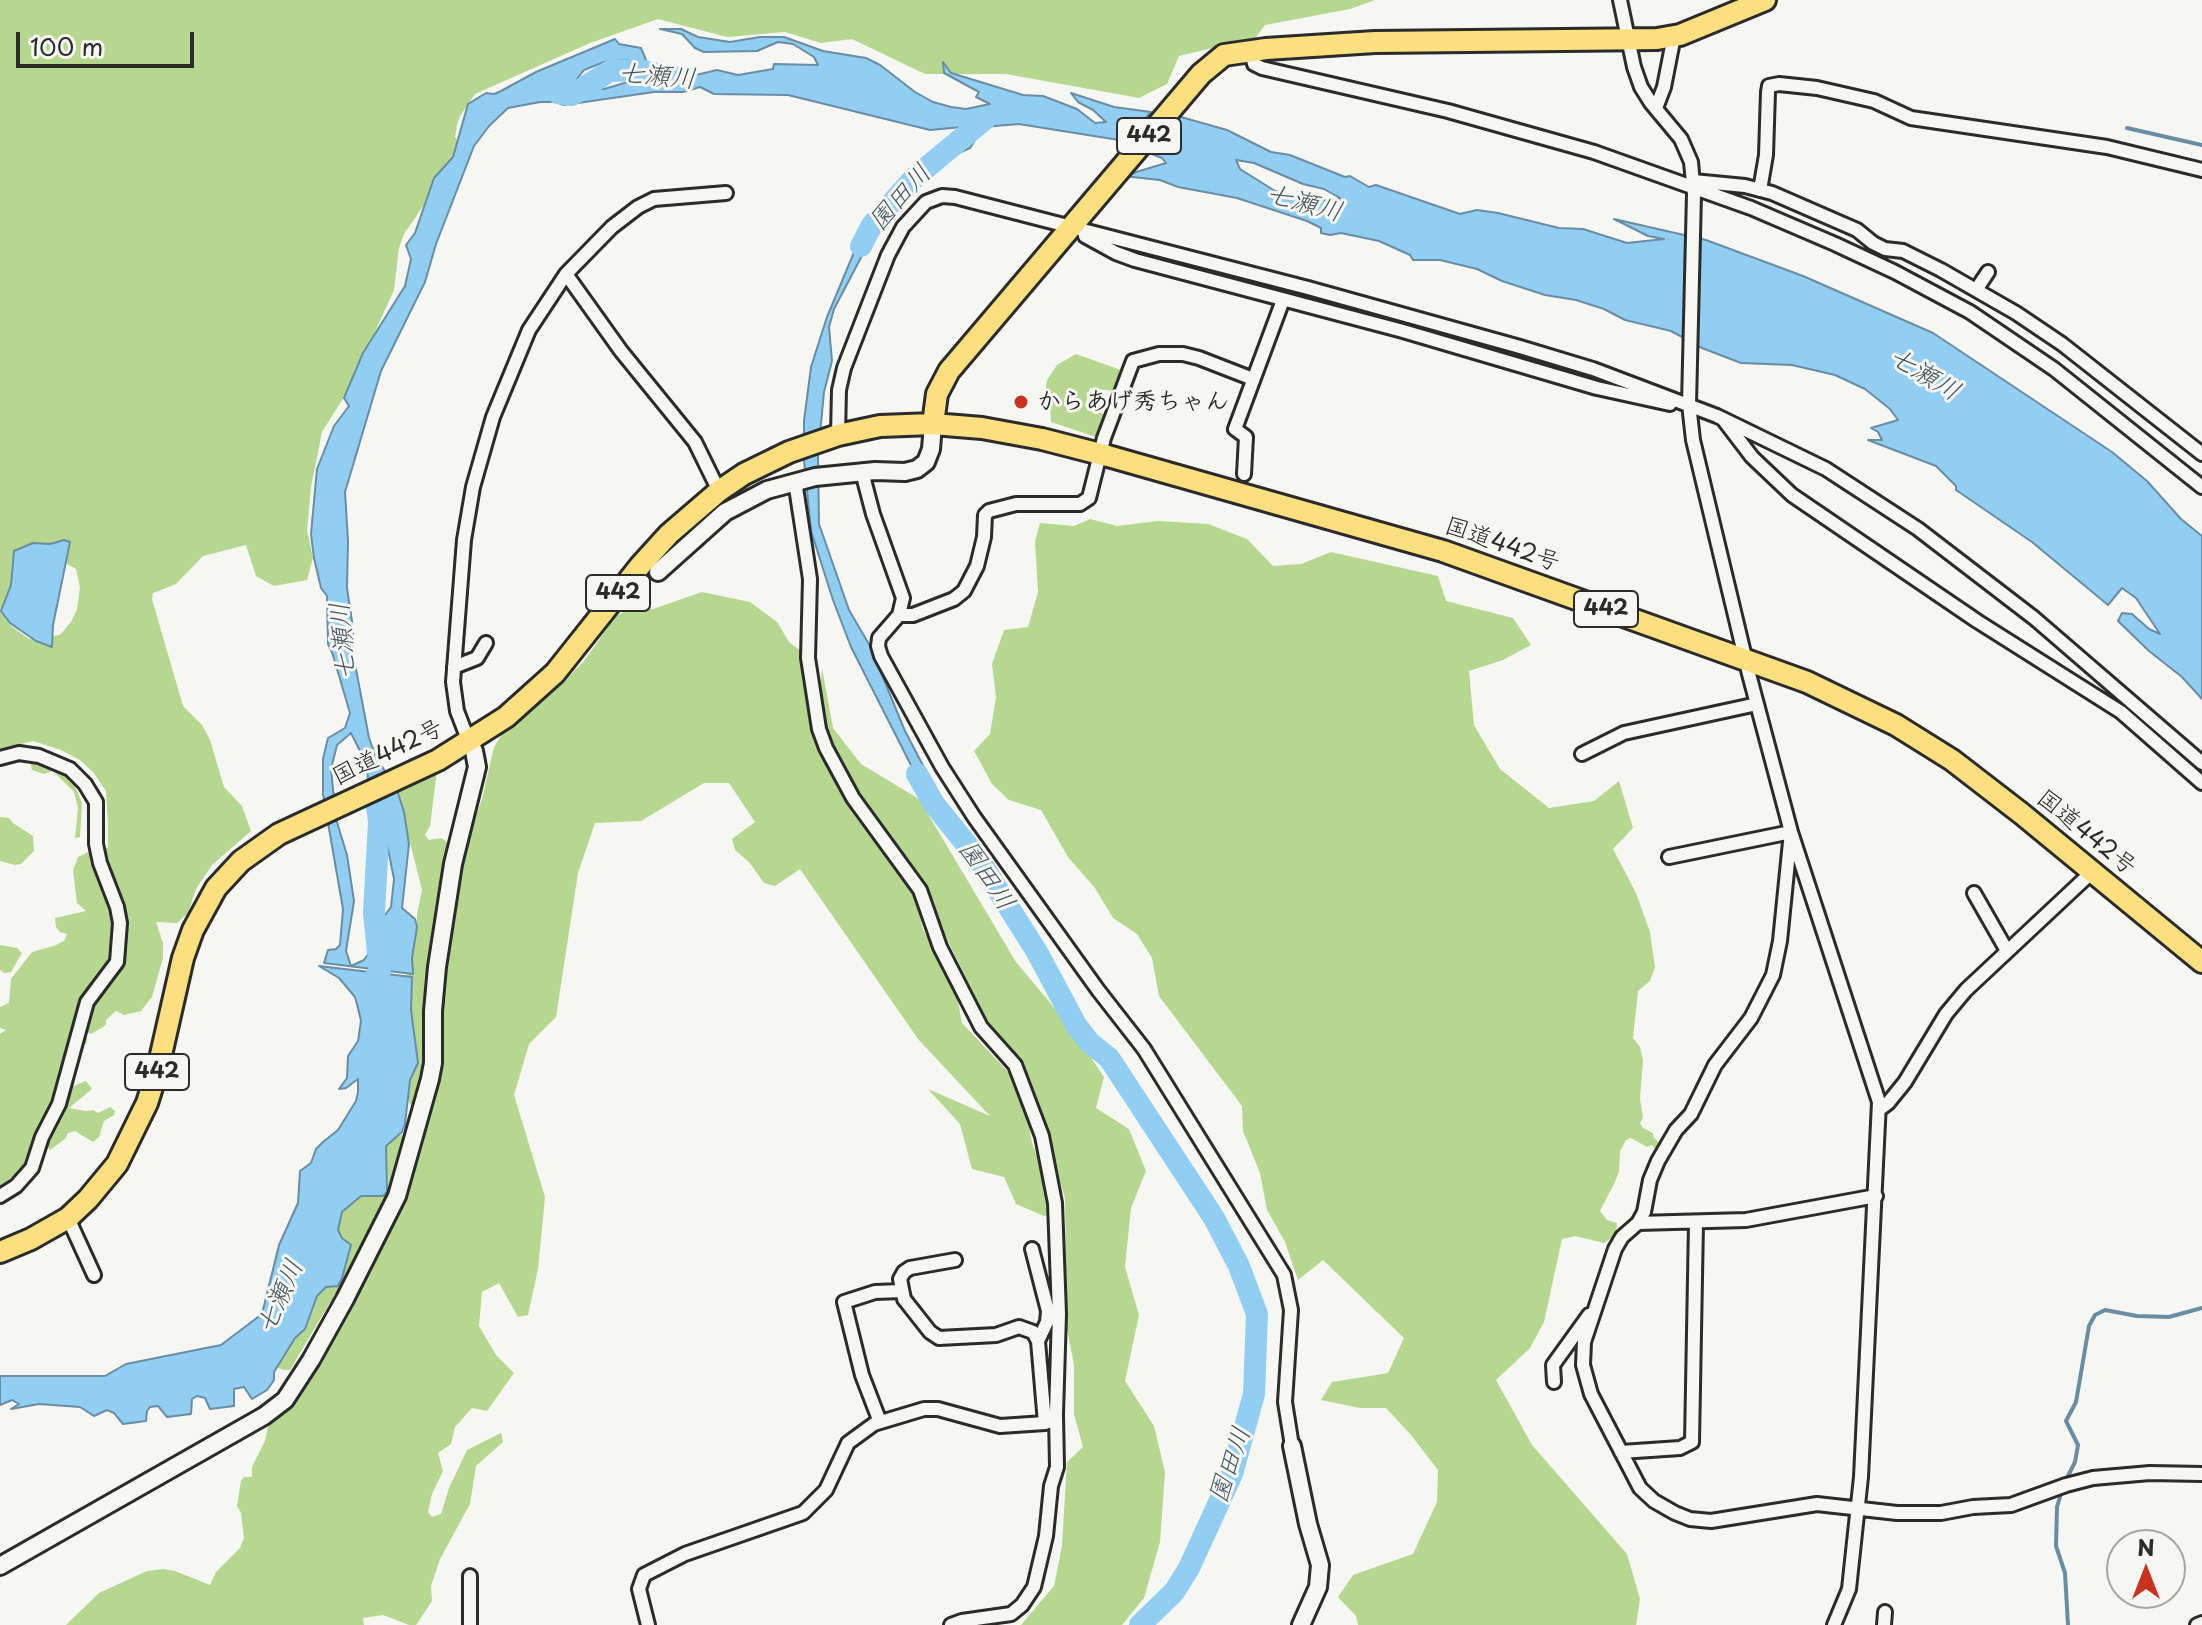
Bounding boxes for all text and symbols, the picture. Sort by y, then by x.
scale bar [20,16,198,66]
text: 100 m [30,28,103,64]
water label: 七瀬川 [617,58,697,96]
road number: 442 [1117,118,1181,154]
water label: 園田川 [863,159,939,237]
water label: 七瀬川 [1262,179,1346,229]
water label: 七瀬川 [1883,342,1965,408]
place label: からあげ秀ちゃん [1037,388,1229,416]
marker: からあげ秀ちゃん [1012,393,1030,411]
street label: 国道442号 [1441,512,1563,578]
road number: 442 [586,575,650,611]
road number: 442 [1574,591,1638,627]
water label: 七瀬川 [325,601,363,681]
street label: 国道442号 [328,714,448,792]
street label: 国道442号 [2030,784,2142,882]
water label: 園田川 [951,835,1021,917]
road number: 442 [125,1054,189,1090]
water label: 七瀬川 [251,1255,311,1339]
water label: 園田川 [1204,1423,1258,1507]
north arrow [2106,1529,2186,1609]
text: N [2137,1530,2155,1563]

